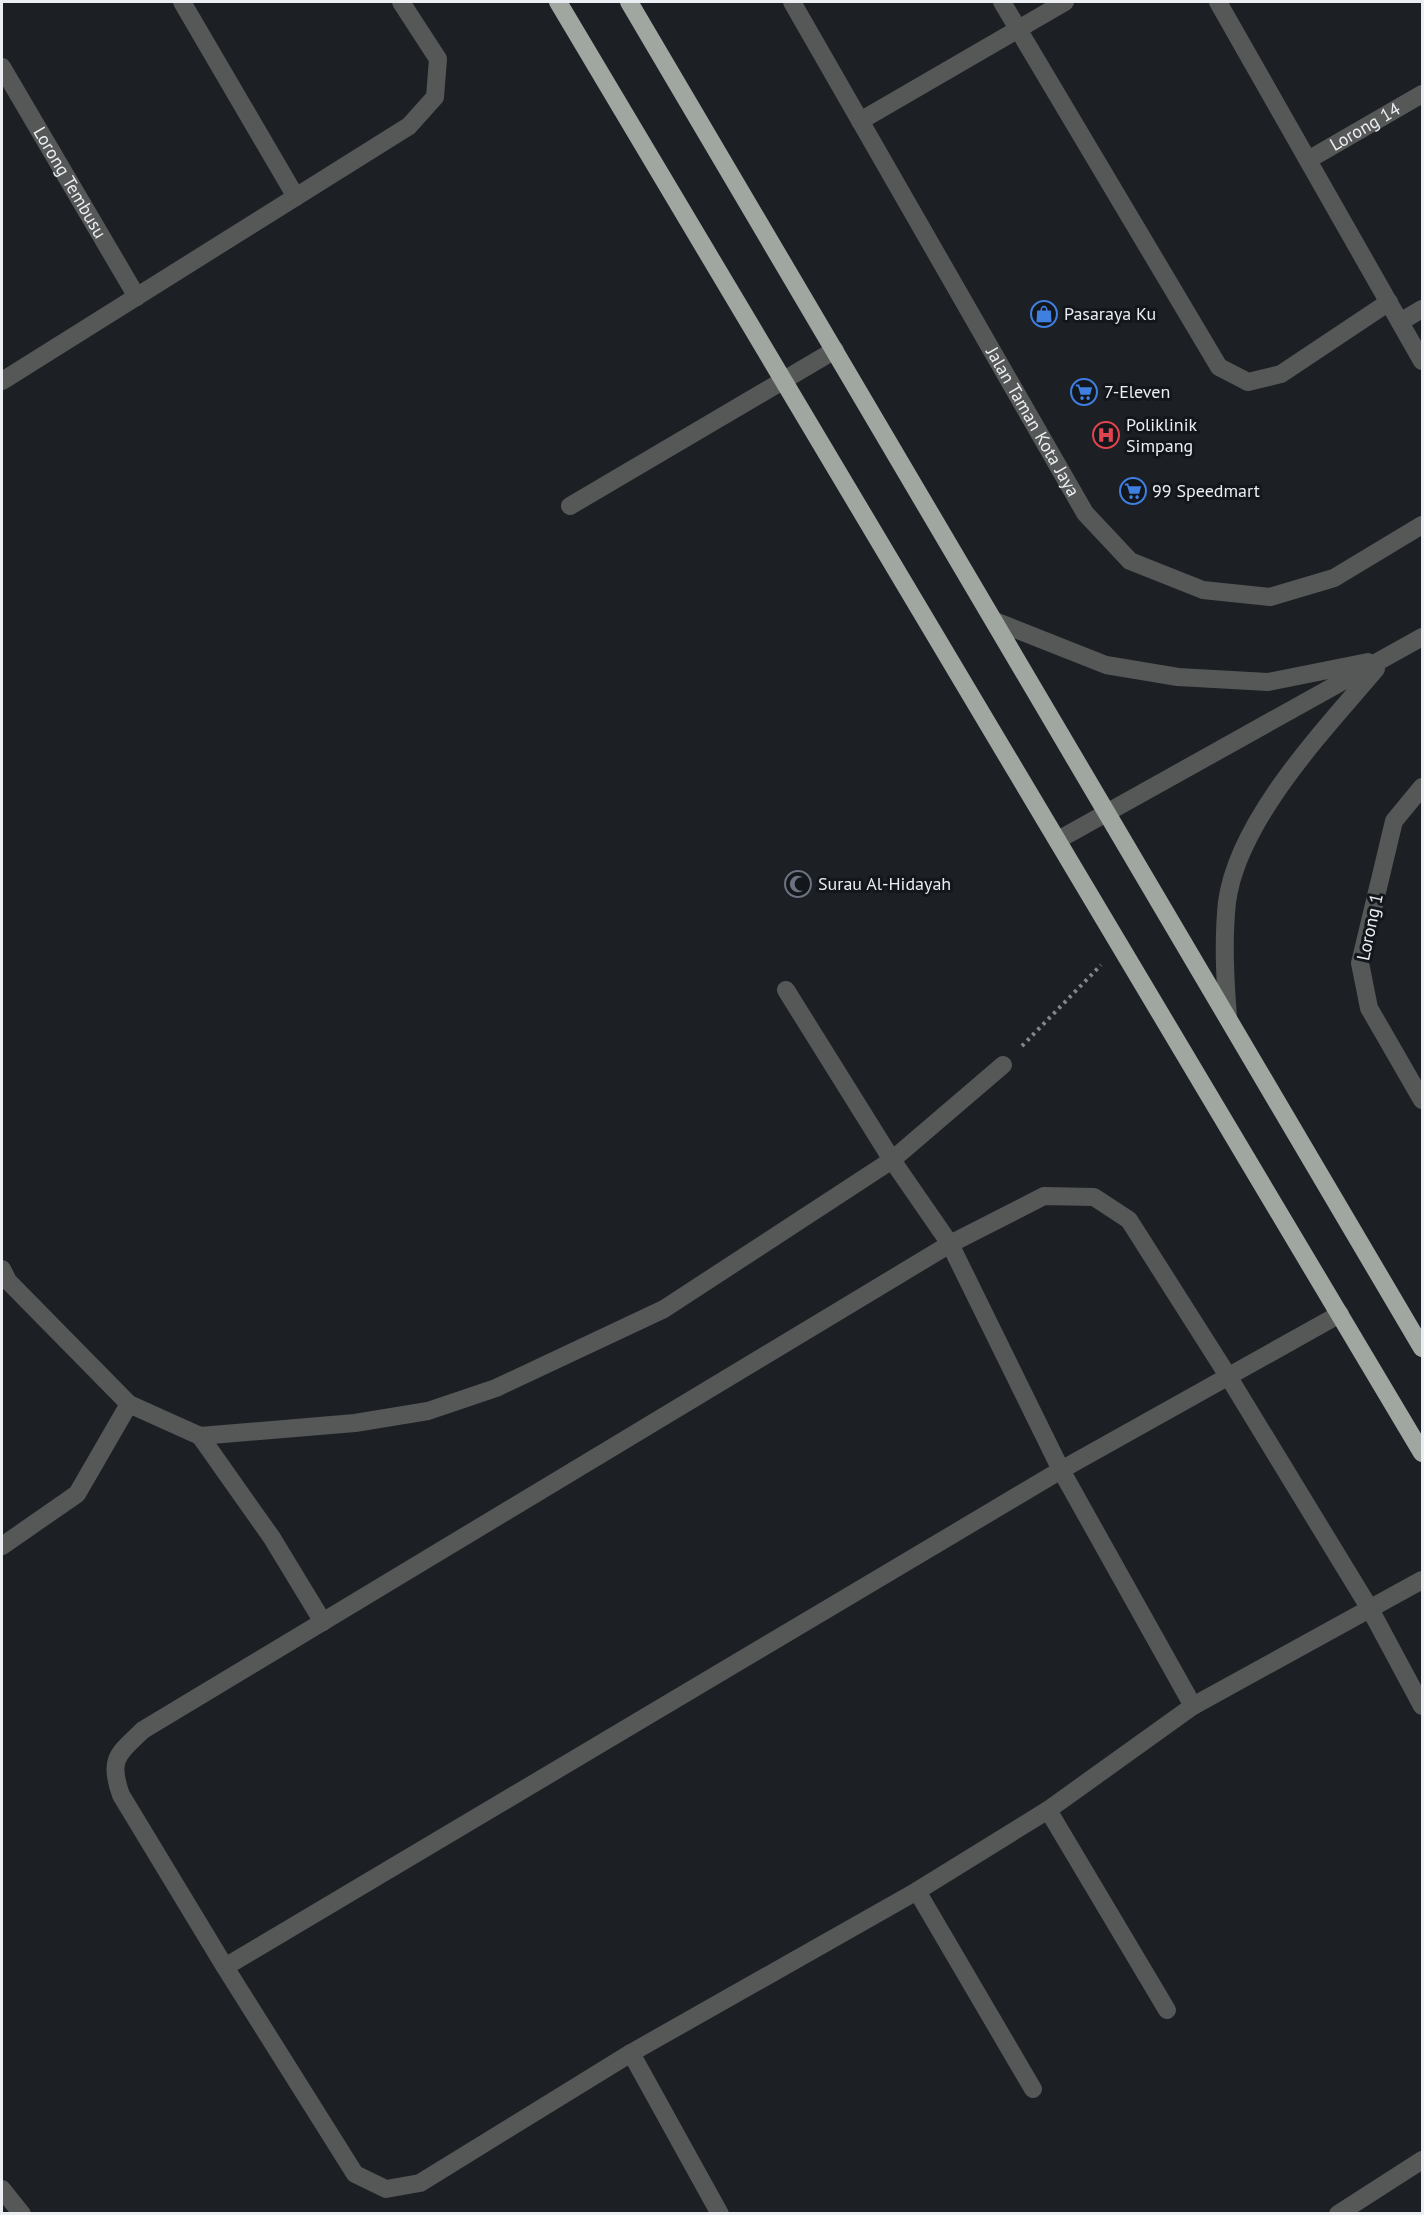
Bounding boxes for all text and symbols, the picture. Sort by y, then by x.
street label: Lorong 14 [1326,97,1404,156]
street label: Lorong Tembusu [29,122,112,242]
shop icon: Pasaraya Ku [1029,299,1059,329]
place label: Pasaraya Ku [1064,302,1156,325]
street label: Jalan Taman Kota Jaya [981,342,1085,501]
supermarket icon: 7-Eleven [1069,377,1099,407]
place label: 7-Eleven [1104,380,1170,403]
place label: Poliklinik Simpang [1126,413,1198,457]
hospital icon: Poliklinik Simpang [1091,420,1121,450]
supermarket icon: 99 Speedmart [1118,476,1148,506]
place label: 99 Speedmart [1152,479,1260,502]
mosque icon: Surau Al-Hidayah [783,869,813,899]
place label: Surau Al-Hidayah [818,872,951,895]
street label: Lorong 1 [1351,891,1388,962]

